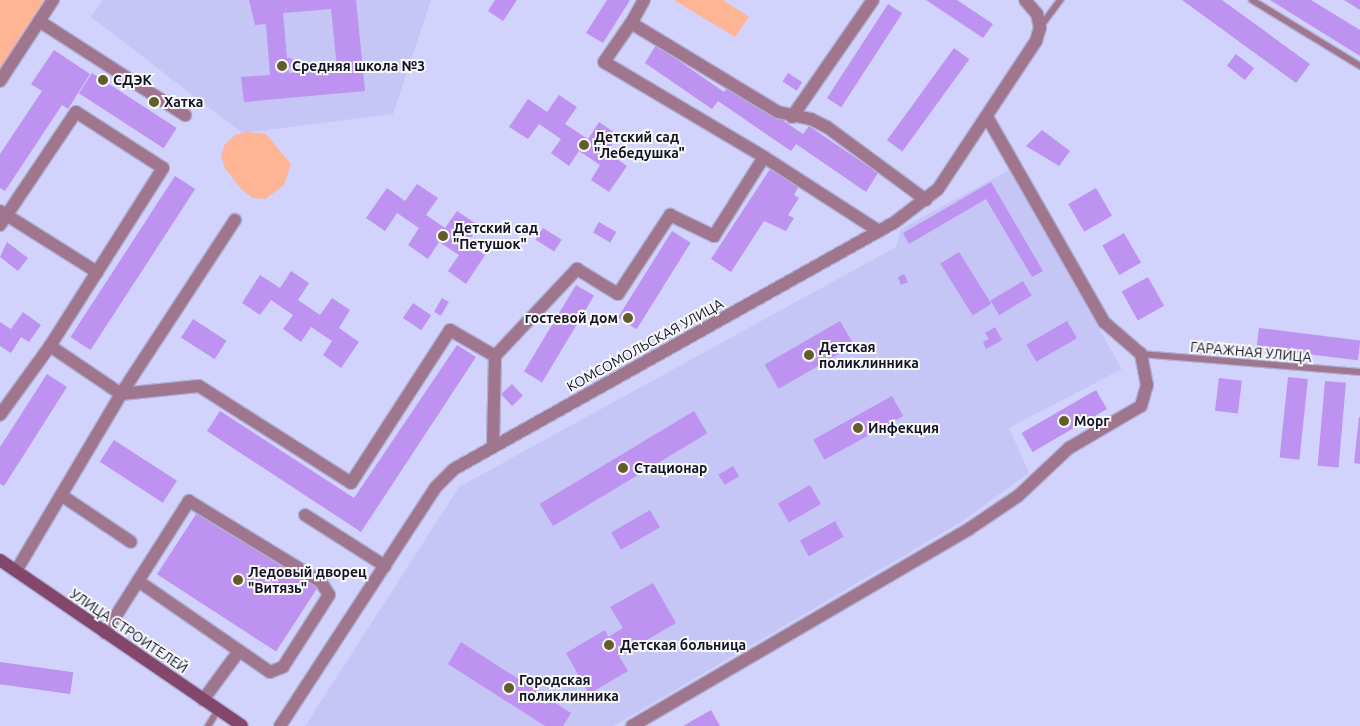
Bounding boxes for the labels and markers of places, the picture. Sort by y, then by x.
place label: Средняя школа №3 [292,58,425,74]
marker: Средняя школа №3 [276,60,288,72]
place label: СДЭК [113,72,152,88]
marker: СДЭК [97,74,109,86]
place label: Хатка [164,94,203,110]
marker: Хатка [148,96,160,108]
place label: Детский сад "Лебедушка" [594,129,685,162]
marker: Детский сад "Лебедушка" [578,139,590,151]
place label: Детский сад "Петушок" [453,220,538,252]
marker: Детский сад "Петушок" [437,230,449,242]
place label: гостевой дом [525,310,618,326]
marker: гостевой дом [622,312,634,324]
place label: Детская поликлинника [819,339,919,372]
marker: Детская поликлинника [803,349,815,361]
place label: Морг [1074,413,1109,429]
marker: Морг [1058,415,1070,427]
place label: Инфекция [868,420,939,436]
marker: Инфекция [852,422,864,434]
place label: Стационар [634,460,707,476]
marker: Стационар [616,461,630,475]
place label: Ледовый дворец "Витязь" [248,564,367,596]
marker: Ледовый дворец "Витязь" [232,574,244,586]
place label: Детская больница [620,637,746,653]
marker: Детская больница [602,638,616,652]
place label: Городская поликлинника [519,672,619,704]
marker: Городская поликлинника [503,682,515,694]

